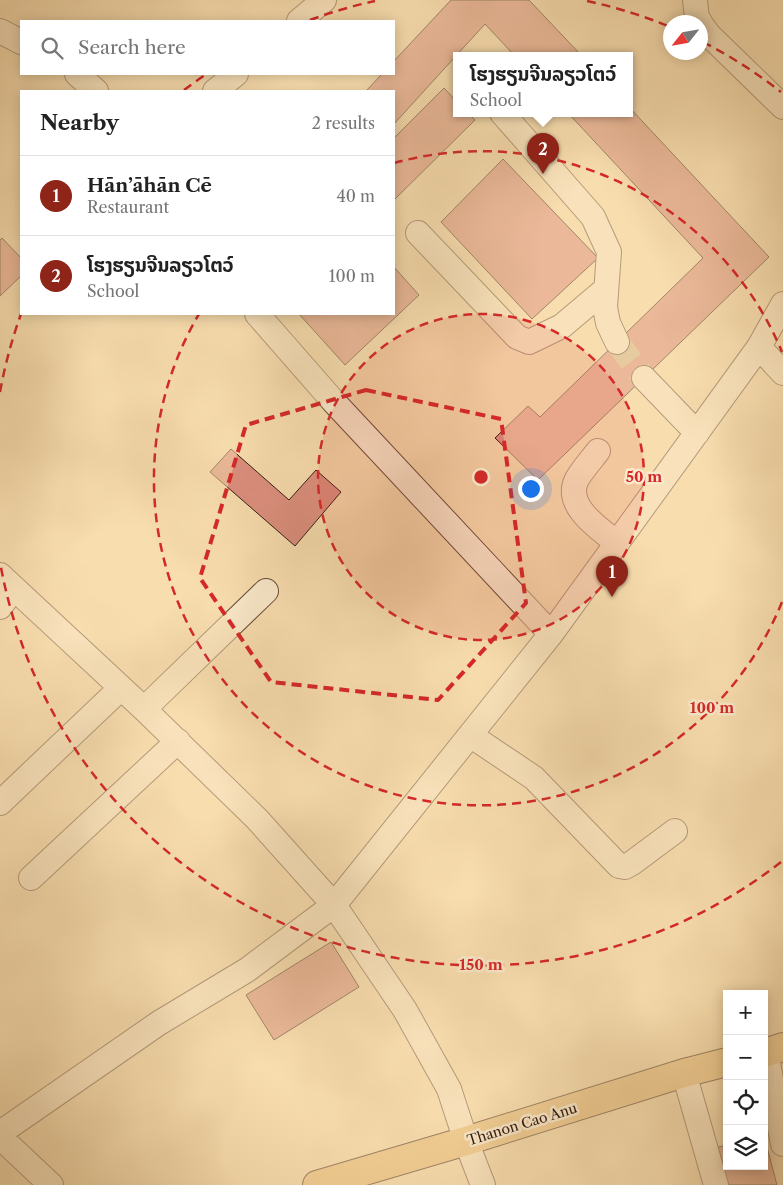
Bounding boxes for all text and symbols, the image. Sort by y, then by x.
north arrow [663,15,708,60]
search box [20,20,395,75]
icon: search [38,34,66,62]
text: Search here [78,36,186,59]
popup [453,52,633,117]
text: ໂຮງຮຽນຈີນລຽວໂຕວ໌ [470,63,616,86]
text: School [470,90,522,110]
text: Nearby [40,110,119,135]
text: 2 results [312,113,375,133]
pin: 2 [527,133,559,174]
text: Hān’āhān Cē [87,174,212,197]
text: 1 [52,186,60,206]
text: 40 m [336,186,375,206]
text: Restaurant [87,197,169,217]
text: ໂຮງຮຽນຈີນລຽວໂຕວ໌ [87,254,234,277]
text: 2 [51,266,61,286]
text: 100 m [329,266,375,286]
text: School [87,281,139,301]
text: 50 m [626,467,662,486]
centre of rings [472,468,490,486]
your location [518,476,544,502]
pin: 1 [596,556,628,597]
text: 100 m [690,698,734,717]
text: 150 m [459,955,503,974]
map controls [723,990,768,1170]
button: + [723,990,768,1035]
button: − [723,1035,768,1080]
button: locate [723,1080,768,1125]
street label: Thanon Cao Anu [465,1099,580,1149]
button: layers [723,1125,768,1170]

